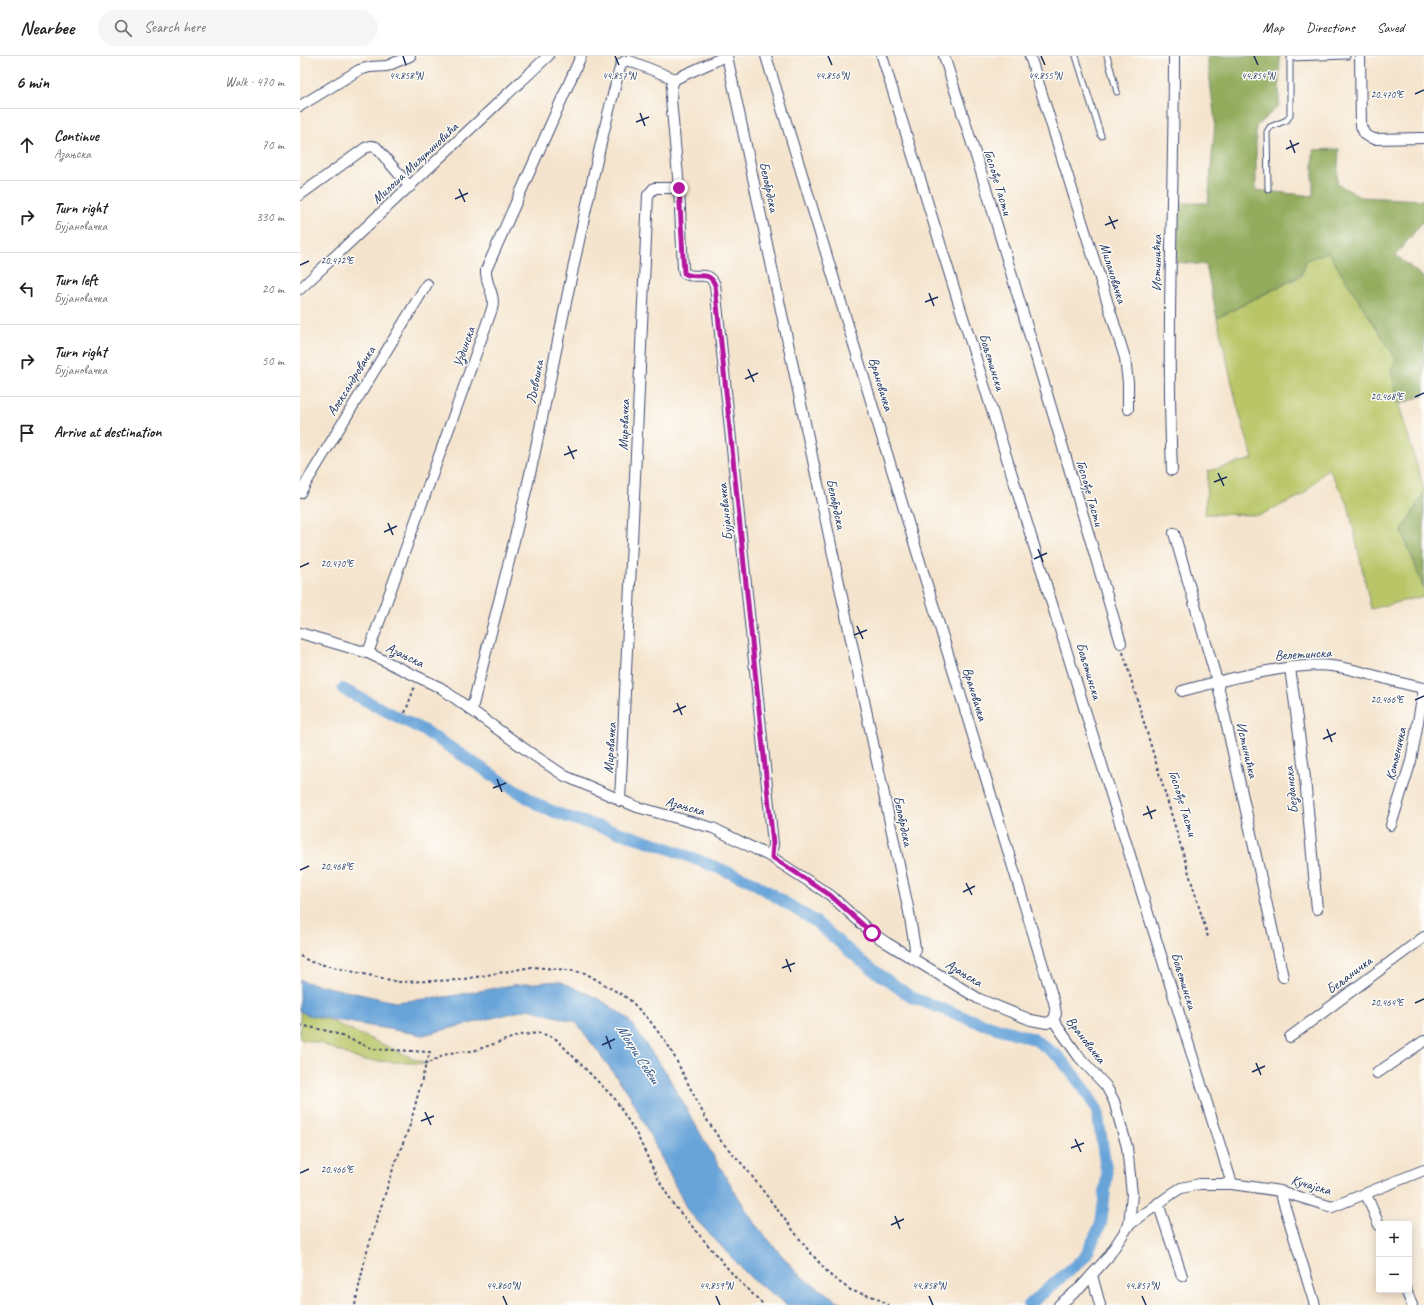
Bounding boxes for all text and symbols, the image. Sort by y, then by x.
search box [98,10,378,46]
text: Nearbee [20,16,74,40]
icon: search [112,17,134,39]
text: Search here [144,18,205,37]
text: Map [1263,19,1284,36]
text: Directions [1306,19,1355,36]
text: Saved [1377,19,1404,36]
text: 44.858°N [389,69,425,82]
text: 44.857°N [602,69,638,82]
text: 44.856°N [815,69,851,82]
text: 44.855°N [1028,69,1064,82]
text: 44.854°N [1241,69,1277,82]
text: 6 min [16,72,49,93]
text: Walk · 470 m [225,74,284,90]
text: 20.470°E [1371,88,1405,101]
street label: Милоша Милутиновића [368,118,462,207]
text: Continue [54,127,99,146]
icon: ahead [16,134,38,156]
text: 70 m [262,137,284,153]
text: Азањска [54,146,91,162]
street label: Госпође Тасти [980,147,1017,219]
street label: Белобрдска [755,160,783,215]
route end [670,179,688,197]
text: Turn right [54,199,107,218]
icon: right [16,206,38,228]
text: 330 m [256,209,284,225]
text: Бујановачка [54,218,107,234]
street label: Истинићка [1148,234,1165,291]
street label: Милановачка [1096,241,1131,307]
text: 20.472°E [321,254,355,267]
text: Turn left [54,271,97,290]
icon: left [16,278,38,300]
text: 20 m [262,281,284,297]
text: Бујановачка [54,290,107,306]
street label: Уздинска [449,323,479,369]
street label: Бољетинска [975,332,1009,394]
street label: Александровачка [323,342,380,419]
text: Turn right [54,343,107,362]
icon: right [16,350,38,372]
text: 50 m [262,353,284,369]
street label: Врановачка [865,355,897,414]
street label: Љевошка [522,357,548,405]
text: Бујановачка [54,362,107,378]
text: 20.468°E [1371,390,1405,403]
street label: Мировачка [615,398,633,451]
icon: arrive [16,422,38,444]
text: Arrive at destination [54,423,161,442]
street label: Госпође Тасти [1073,458,1108,530]
street label: Белобрдска [822,477,850,532]
street label: Бујановачка [713,482,736,541]
text: 20.470°E [321,557,355,570]
street label: Азањска [383,639,427,671]
street label: Бољетинска [1072,641,1106,703]
street label: Велетинска [1274,644,1333,664]
street label: Врановачка [959,665,991,724]
text: 20.466°E [1371,693,1405,706]
street label: Истинићка [1232,720,1262,780]
street label: Мировачка [600,721,620,774]
street label: Котленичка [1382,725,1411,782]
street label: Безданска [1280,764,1302,814]
street label: Госпође Тасти [1165,768,1202,840]
street label: Азањска [664,793,707,820]
street label: Белобрдска [889,794,917,849]
text: 20.468°E [321,860,355,873]
route start [863,924,881,942]
street label: Бољетинска [1167,951,1201,1013]
street label: Бељаничка [1323,952,1376,998]
street label: Азањска [943,955,986,991]
text: 20.464°E [1371,996,1405,1009]
street label: Врановачка [1062,1013,1110,1068]
water label: Мокри Себеш [612,1021,665,1088]
text: 20.466°E [321,1163,355,1176]
street label: Кучајска [1289,1171,1334,1199]
map controls [1376,1221,1412,1293]
button: + [1376,1221,1412,1257]
button: − [1376,1257,1412,1293]
text: 44.860°N [486,1279,522,1292]
text: 44.859°N [699,1279,735,1292]
text: 44.858°N [912,1279,948,1292]
text: 44.857°N [1125,1279,1161,1292]

